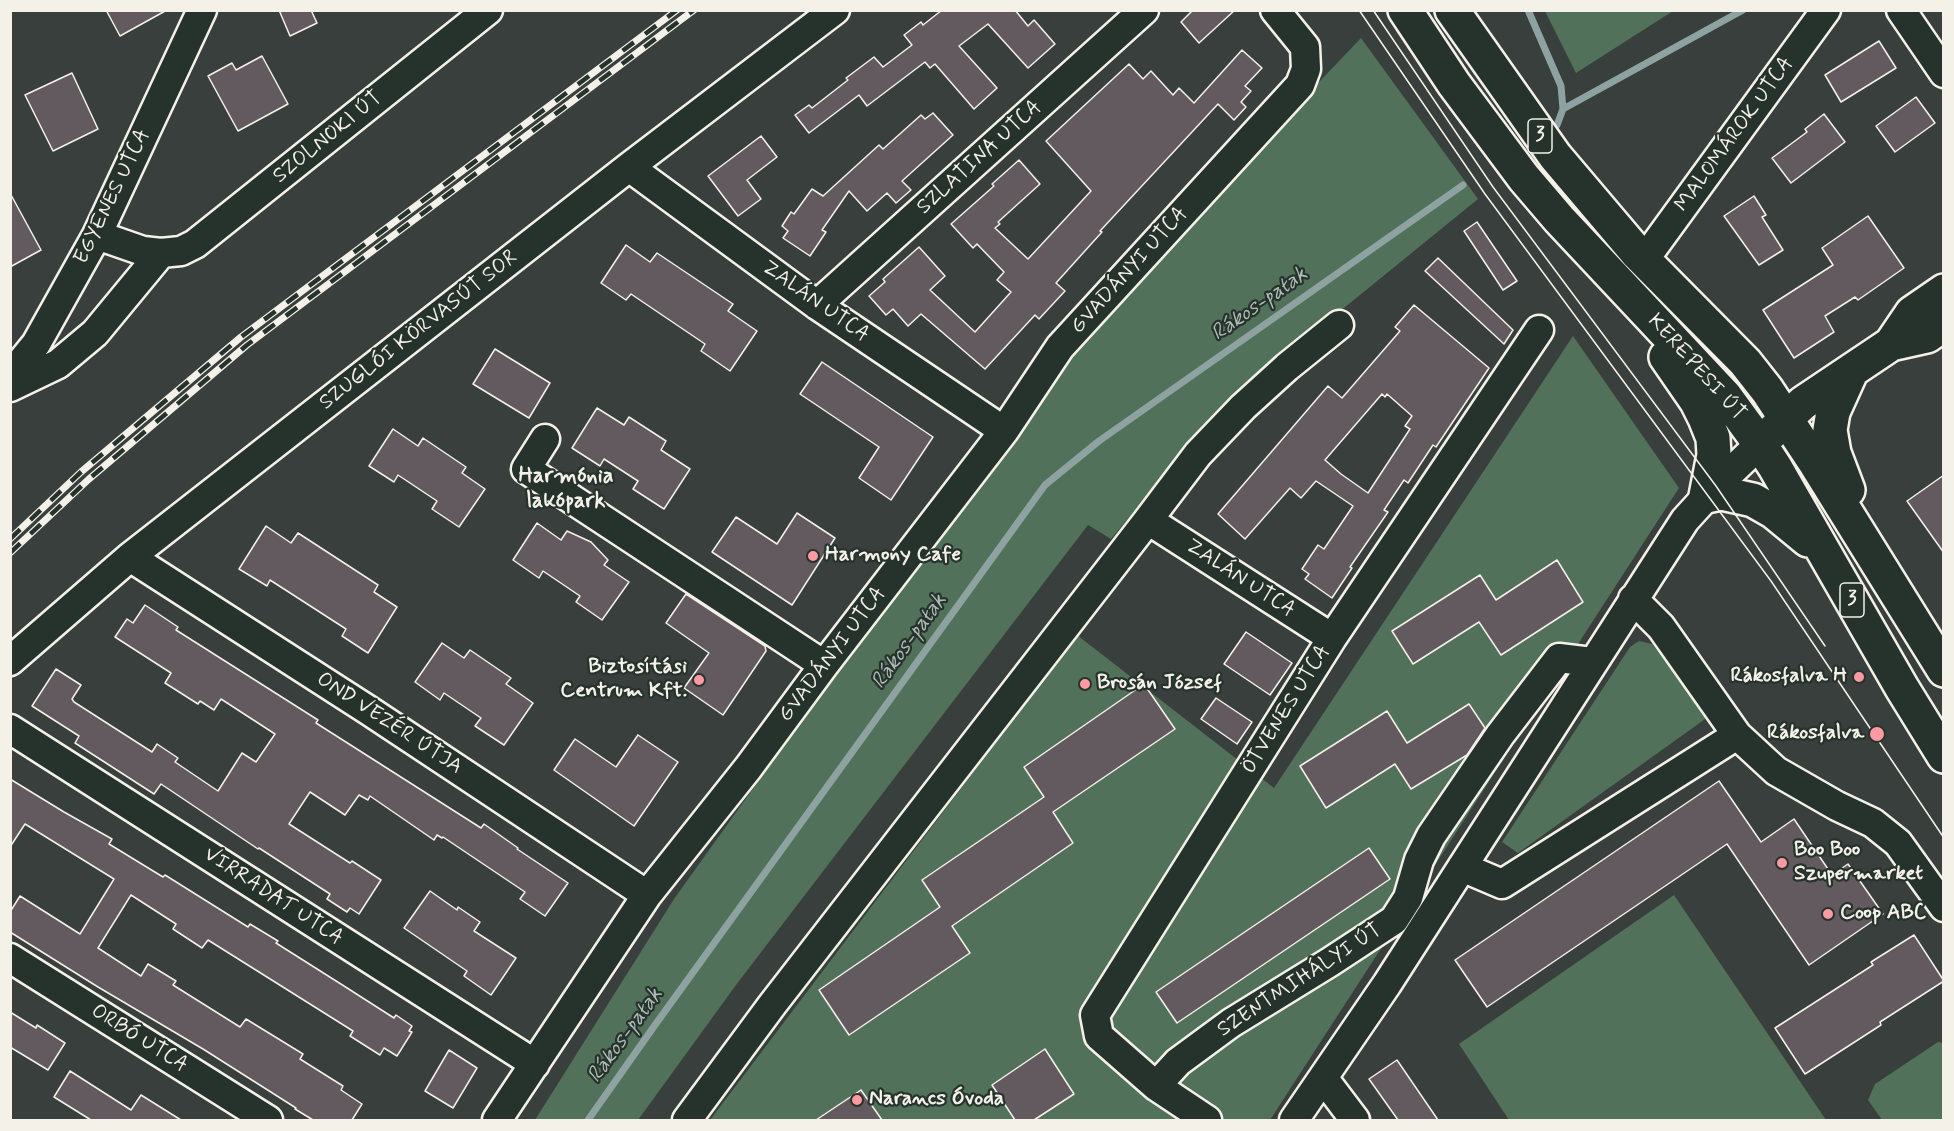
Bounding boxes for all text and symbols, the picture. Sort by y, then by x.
street label: MALOMÁROK UTCA [1670,53,1800,217]
street label: SZOLNOKI ÚT [268,86,388,190]
street label: SZLATINA UTCA [912,95,1048,221]
road number: 3 [1528,119,1552,153]
street label: EGYENES UTCA [69,125,157,269]
street label: GVADÁNYI UTCA [1066,202,1194,340]
street label: SZUGLÓI KÖRVASÚT SOR [315,246,523,416]
street label: ZALÁN UTCA [756,256,874,348]
water label: Rákos-patak [1207,262,1313,348]
street label: KEREPESI ÚT [1641,309,1751,427]
district label: Harmónia lakópark [519,464,613,516]
street label: ZALÁN UTCA [1181,534,1299,624]
place label: Harmony Cafe [825,543,961,569]
marker: Harmony Cafe [806,549,820,563]
street label: GVADÁNYI UTCA [774,582,892,728]
road number: 3 [1840,583,1864,617]
water label: Rákos-patak [867,589,953,695]
street label: ÖTVENES UTCA [1237,641,1337,779]
place label: Biztosítási Centrum Kft. [560,655,687,705]
place label: Rákosfalva H [1731,664,1847,690]
street label: OND VEZÉR ÚTJA [311,667,467,781]
marker: Rákosfalva H [1852,670,1866,684]
place label: Brosán József [1097,671,1222,697]
marker: Biztosítási Centrum Kft. [692,673,706,687]
marker: Brosán József [1078,677,1092,691]
place label: Rákosfalva [1767,721,1864,747]
marker: Rákosfalva [1868,725,1886,743]
place label: Boo Boo Szupermarket [1794,838,1923,888]
street label: VIRRADAT UTCA [198,843,348,951]
marker: Boo Boo Szupermarket [1775,856,1789,870]
place label: Coop ABC [1840,901,1926,927]
marker: Coop ABC [1821,907,1835,921]
street label: SZENTMIHÁLYI ÚT [1213,919,1387,1043]
water label: Rákos-patak [583,983,669,1089]
street label: ORBÓ UTCA [86,999,192,1079]
place label: Narancs Óvoda [869,1087,1004,1113]
marker: Narancs Óvoda [850,1093,864,1107]

